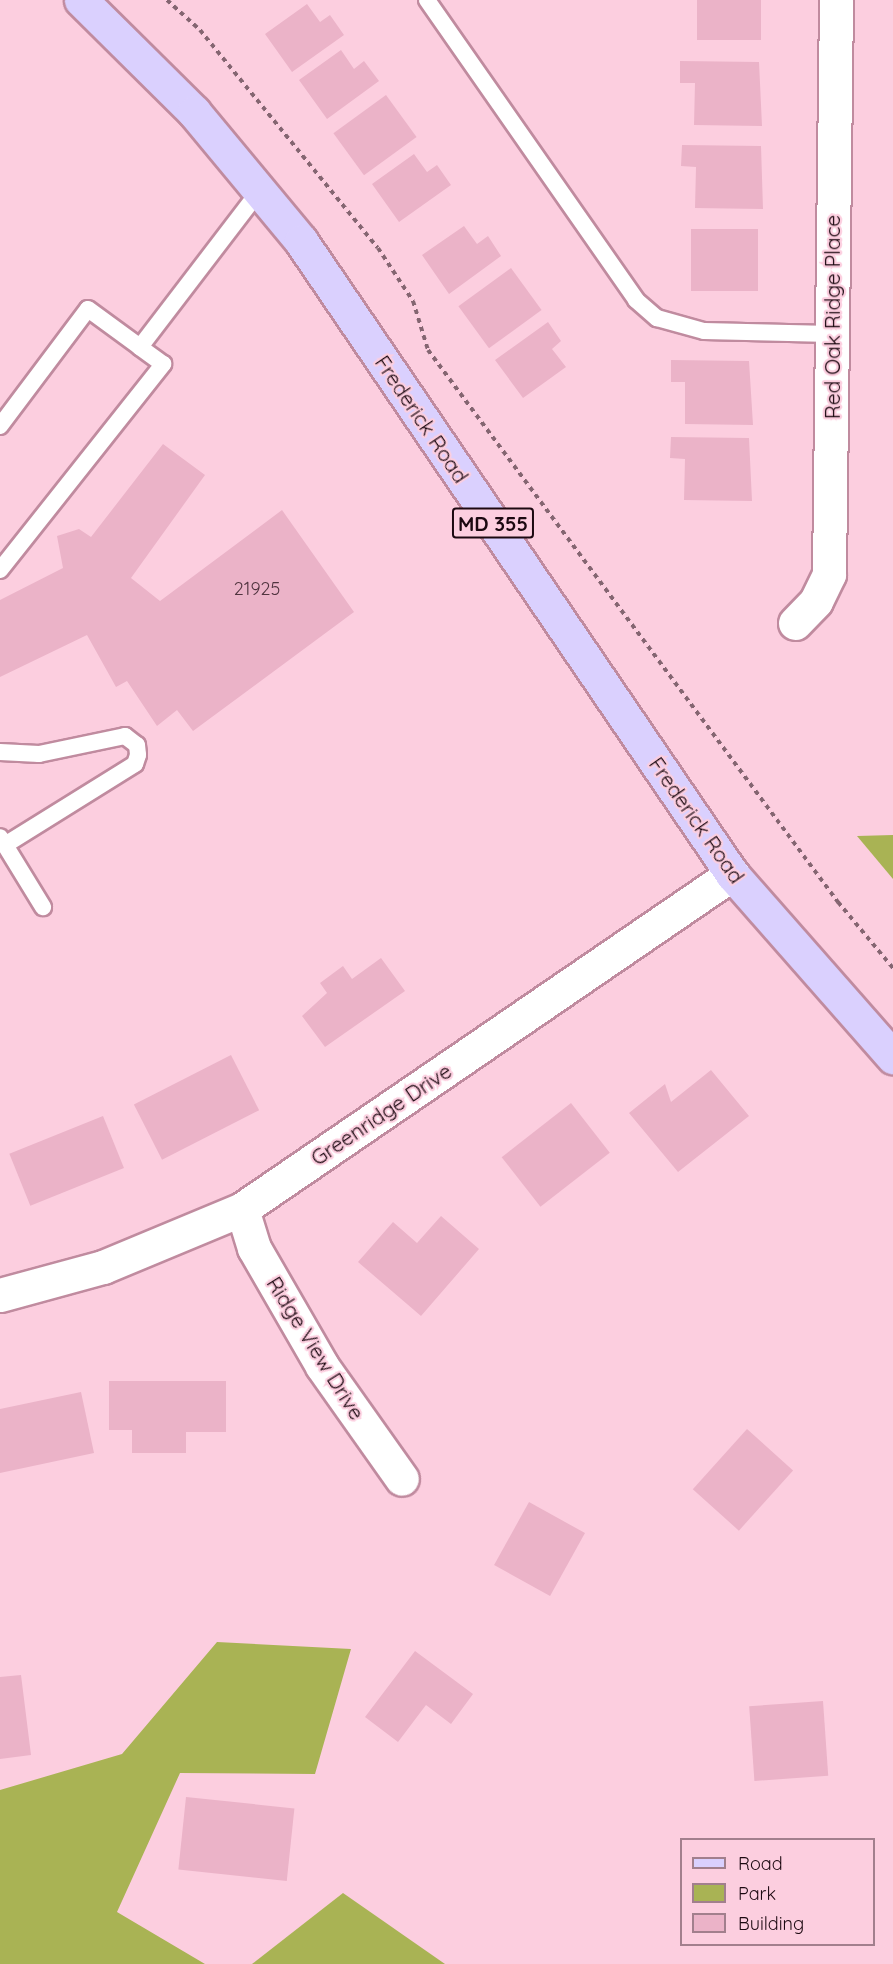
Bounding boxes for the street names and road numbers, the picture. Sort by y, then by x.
street label: Red Oak Ridge Place [819,215,845,419]
street label: Frederick Road [370,350,474,488]
road number: MD 355 [451,506,535,540]
street label: Frederick Road [644,752,750,888]
street label: Greenridge Drive [306,1058,456,1170]
street label: Ridge View Drive [262,1272,370,1424]

